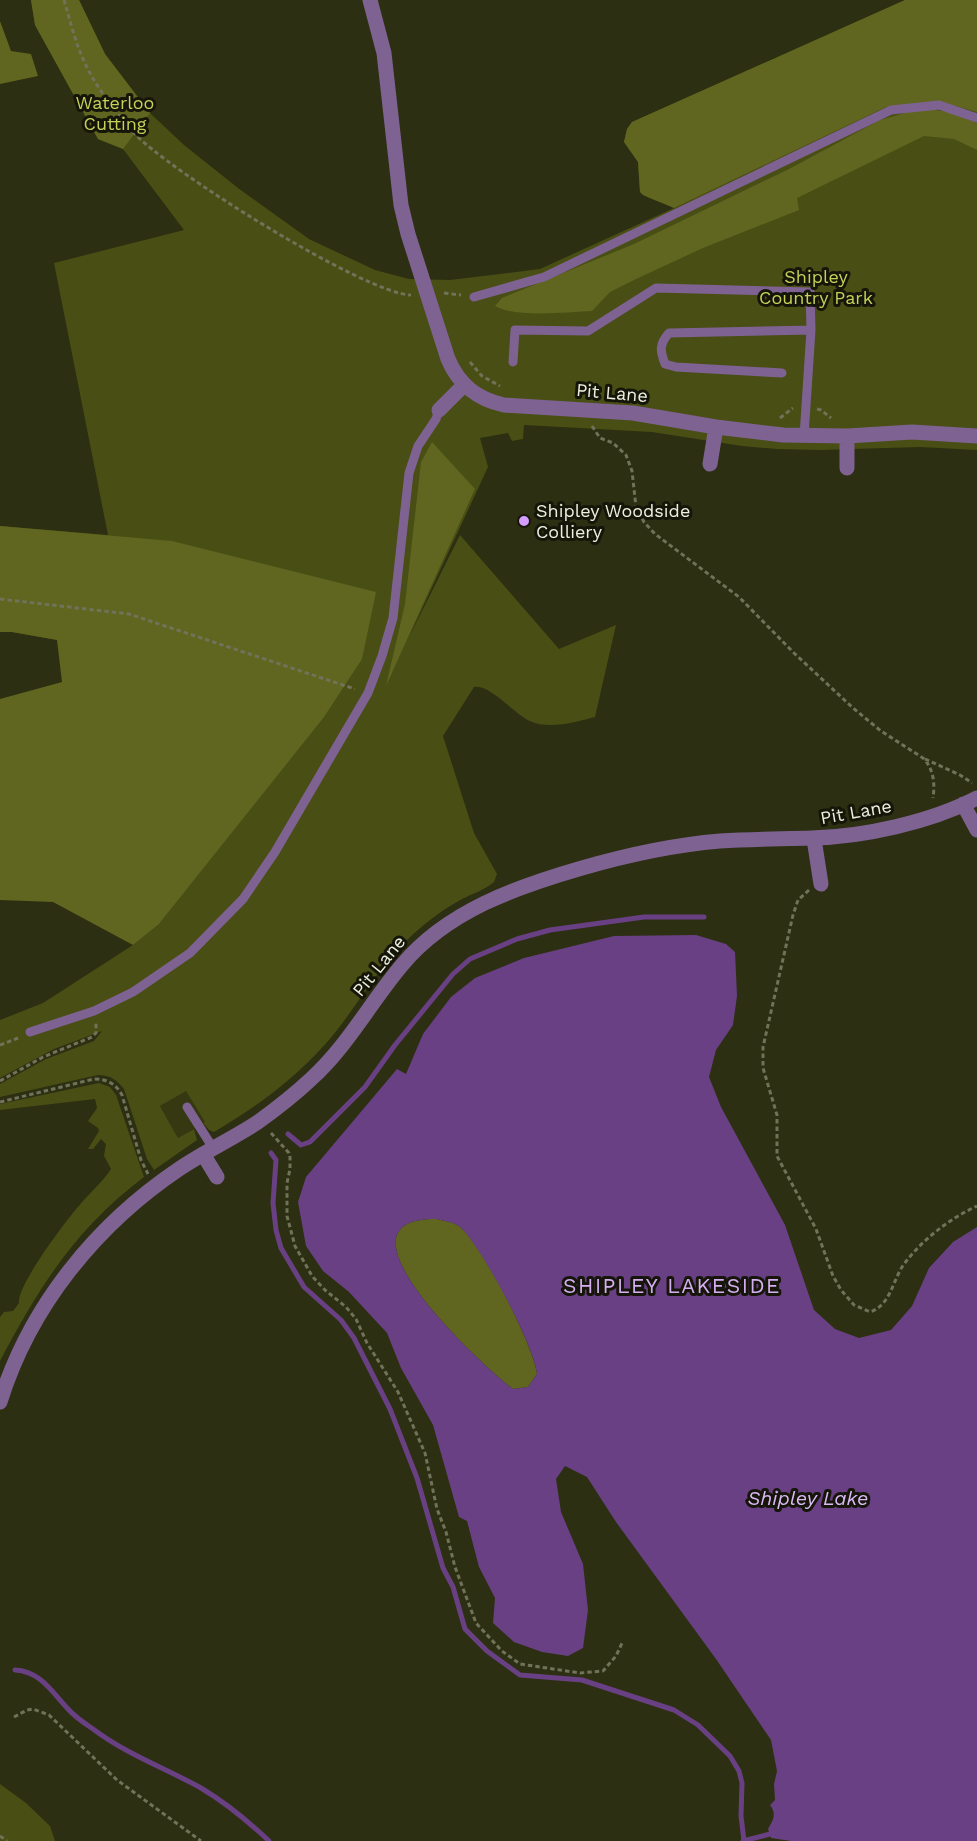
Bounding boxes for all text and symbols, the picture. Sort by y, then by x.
park label: Waterloo Cutting [76,92,154,134]
park label: Shipley Country Park [759,266,873,308]
street label: Pit Lane [575,379,649,406]
place label: Shipley Woodside Colliery [536,500,690,542]
marker: Shipley Woodside Colliery [517,514,531,528]
street label: Pit Lane [819,795,893,828]
street label: Pit Lane [348,931,409,1000]
district label: SHIPLEY LAKESIDE [563,1273,781,1298]
water label: Shipley Lake [748,1486,868,1510]

